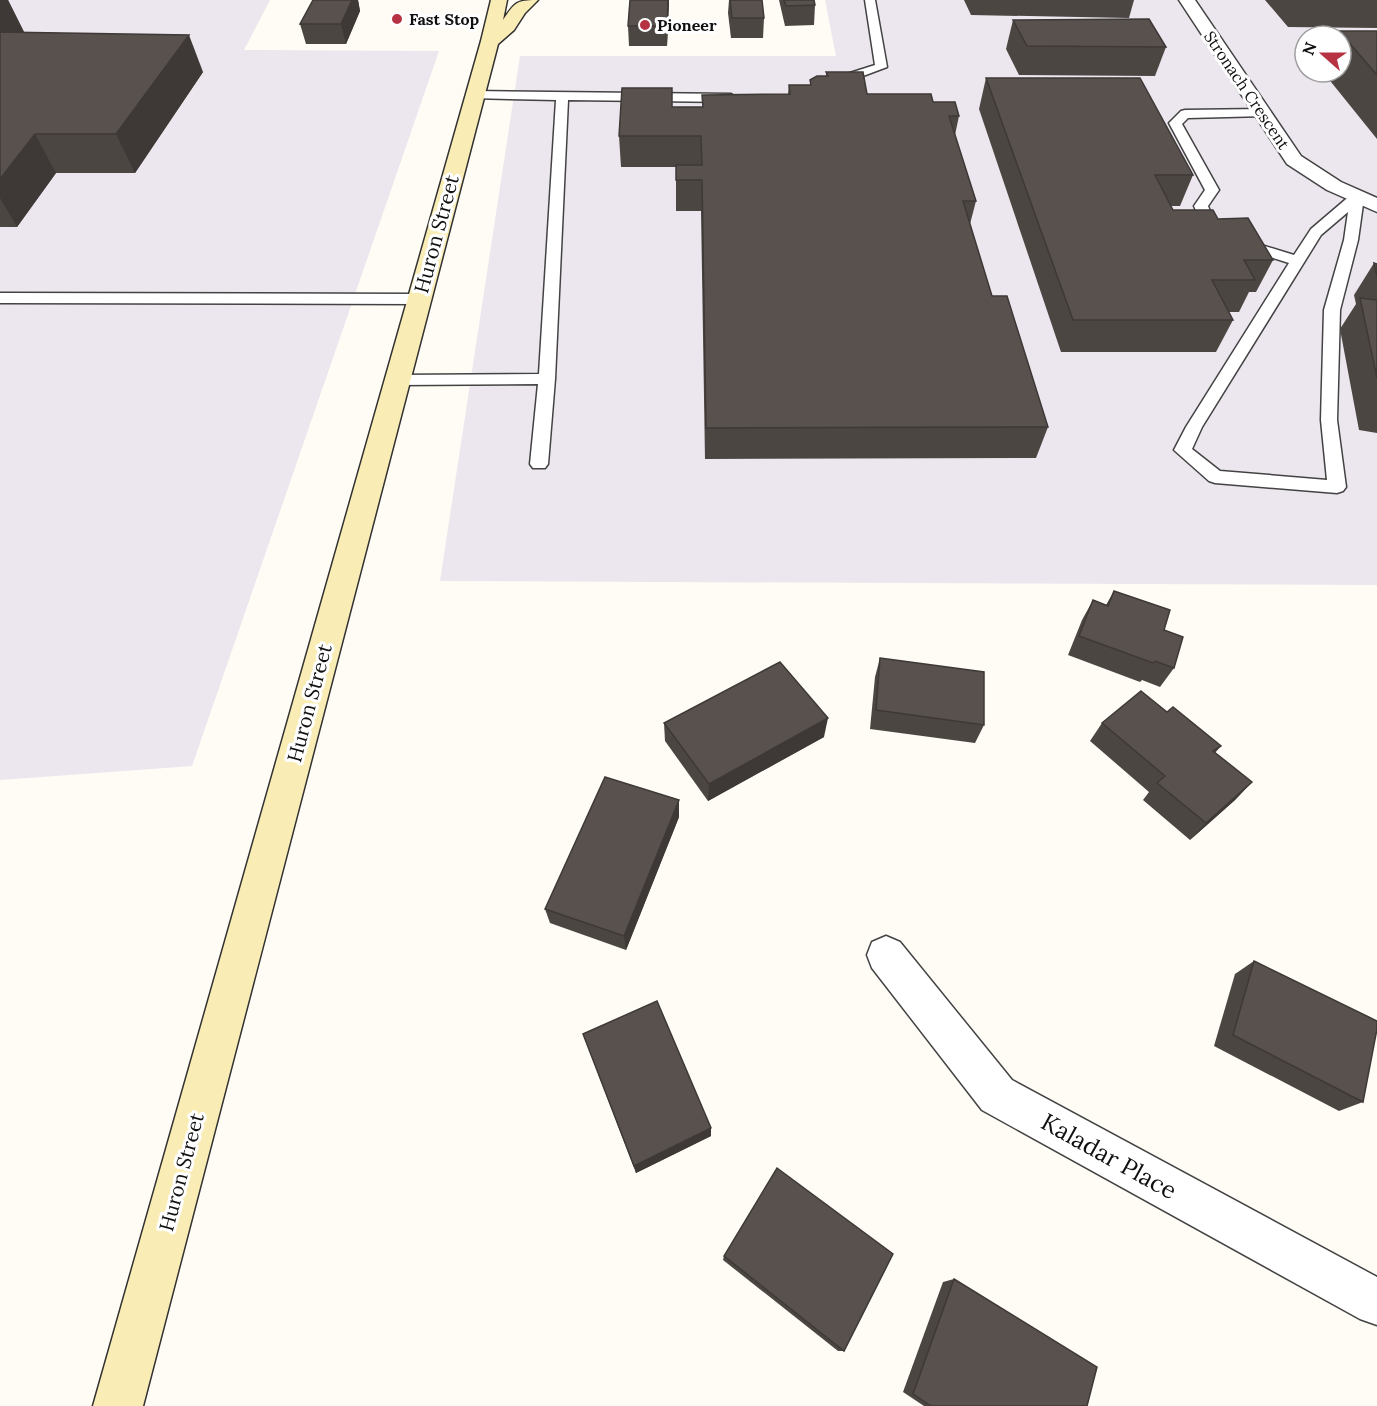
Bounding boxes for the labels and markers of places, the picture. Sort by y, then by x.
place label: Fast Stop [409,9,480,29]
marker: Fast Stop [390,12,404,26]
place label: Pioneer [657,15,717,35]
marker: Pioneer [638,18,652,32]

